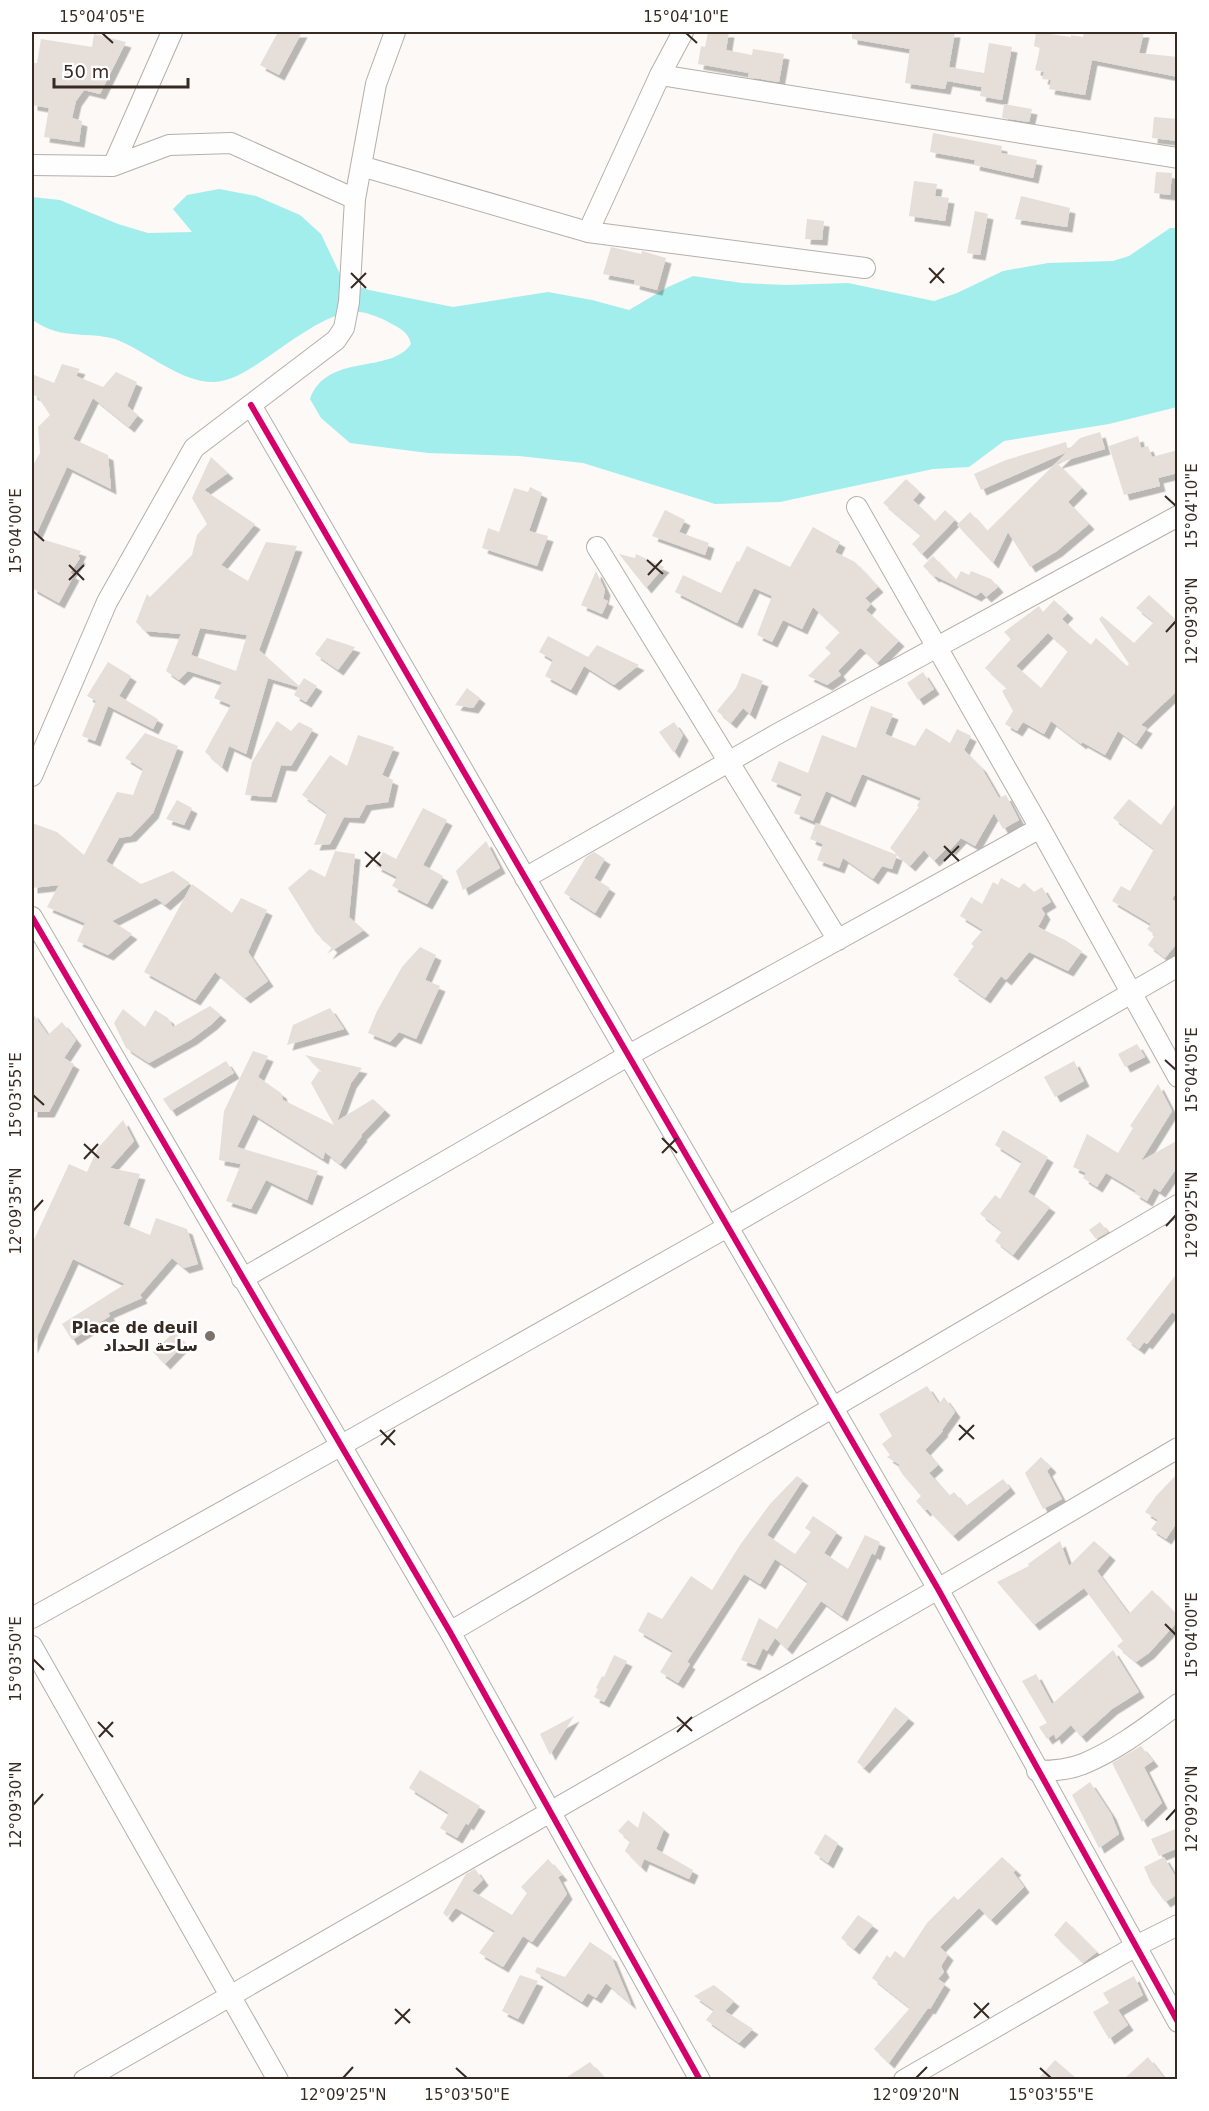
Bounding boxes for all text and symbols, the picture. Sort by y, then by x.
text: 15°04'05"E [59,8,145,26]
text: 15°04'10"E [643,8,729,26]
scale bar [54,51,188,89]
text: 50 m [63,61,109,82]
text: 15°04'10"E [1183,463,1201,549]
text: 15°04'00"E [7,488,25,574]
text: 12°09'30"N [1183,577,1201,665]
text: 15°04'05"E [1183,1027,1201,1113]
text: 15°03'55"E [7,1052,25,1138]
text: 12°09'35"N [7,1167,25,1255]
text: 12°09'25"N [1183,1171,1201,1259]
place label: Place de deuil ساحة الحداد [72,1318,198,1355]
marker: Place de deuil ساحة الحداد [203,1329,217,1343]
text: 15°04'00"E [1183,1592,1201,1678]
text: 15°03'50"E [7,1616,25,1702]
text: 12°09'30"N [7,1761,25,1849]
text: 12°09'20"N [1183,1765,1201,1853]
text: 12°09'25"N [299,2086,387,2104]
text: 15°03'50"E [424,2086,510,2104]
text: 12°09'20"N [872,2086,960,2104]
text: 15°03'55"E [1008,2086,1094,2104]

